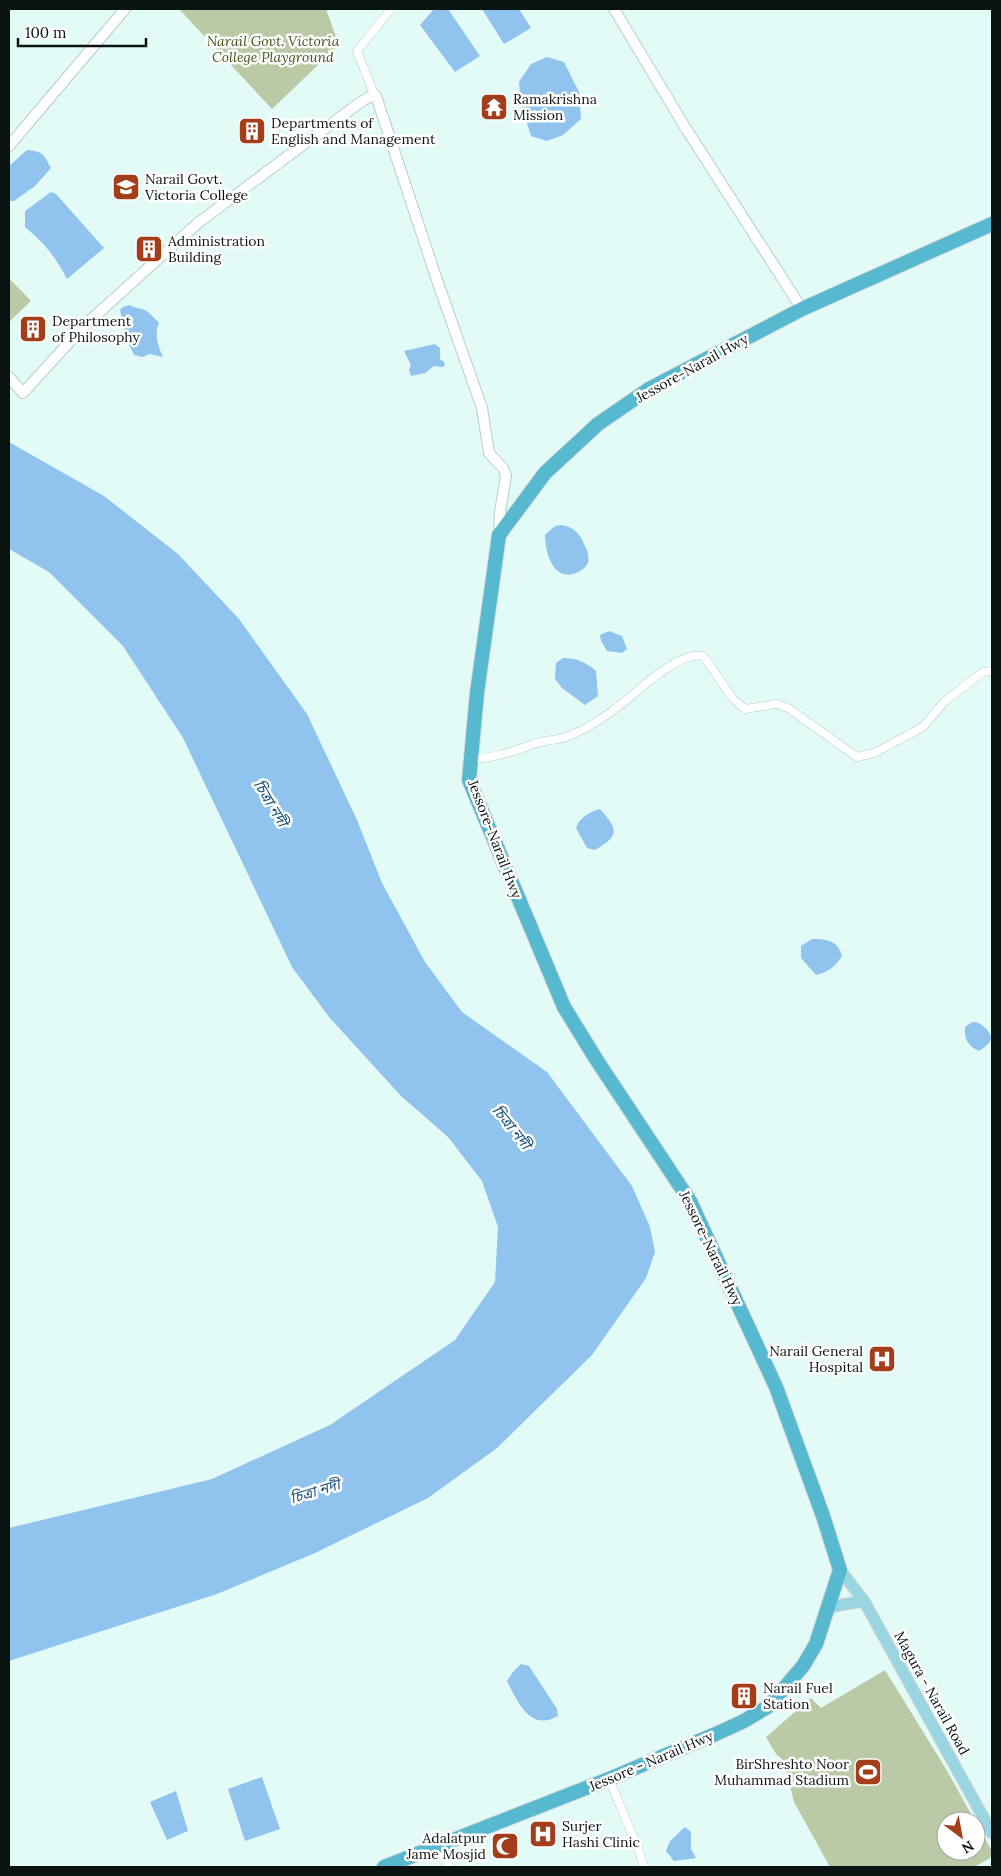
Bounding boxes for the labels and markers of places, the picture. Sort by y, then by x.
place label: Ramakrishna Mission [513,90,597,124]
temple icon: Ramakrishna Mission [479,92,509,122]
place label: Departments of English and Management [271,114,436,148]
building icon: Departments of English and Management [237,116,267,146]
place label: Narail Govt. Victoria College [144,170,249,204]
school or university icon: Narail Govt. Victoria College [111,172,141,202]
place label: Administration Building [167,232,266,266]
building icon: Administration Building [134,234,164,264]
place label: Department of Philosophy [52,312,141,346]
building icon: Department of Philosophy [18,314,48,344]
place label: Narail General Hospital [769,1342,863,1376]
hospital icon: Narail General Hospital [867,1344,897,1374]
place label: Narail Fuel Station [763,1679,833,1713]
building icon: Narail Fuel Station [729,1681,759,1711]
place label: BirShreshto Noor Muhammad Stadium [714,1755,849,1789]
sports icon: BirShreshto Noor Muhammad Stadium [853,1757,883,1787]
place label: Surjer Hashi Clinic [562,1817,640,1851]
hospital icon: Surjer Hashi Clinic [528,1819,558,1849]
place label: Adalatpur Jame Mosjid [406,1829,486,1863]
mosque icon: Adalatpur Jame Mosjid [490,1831,520,1861]

